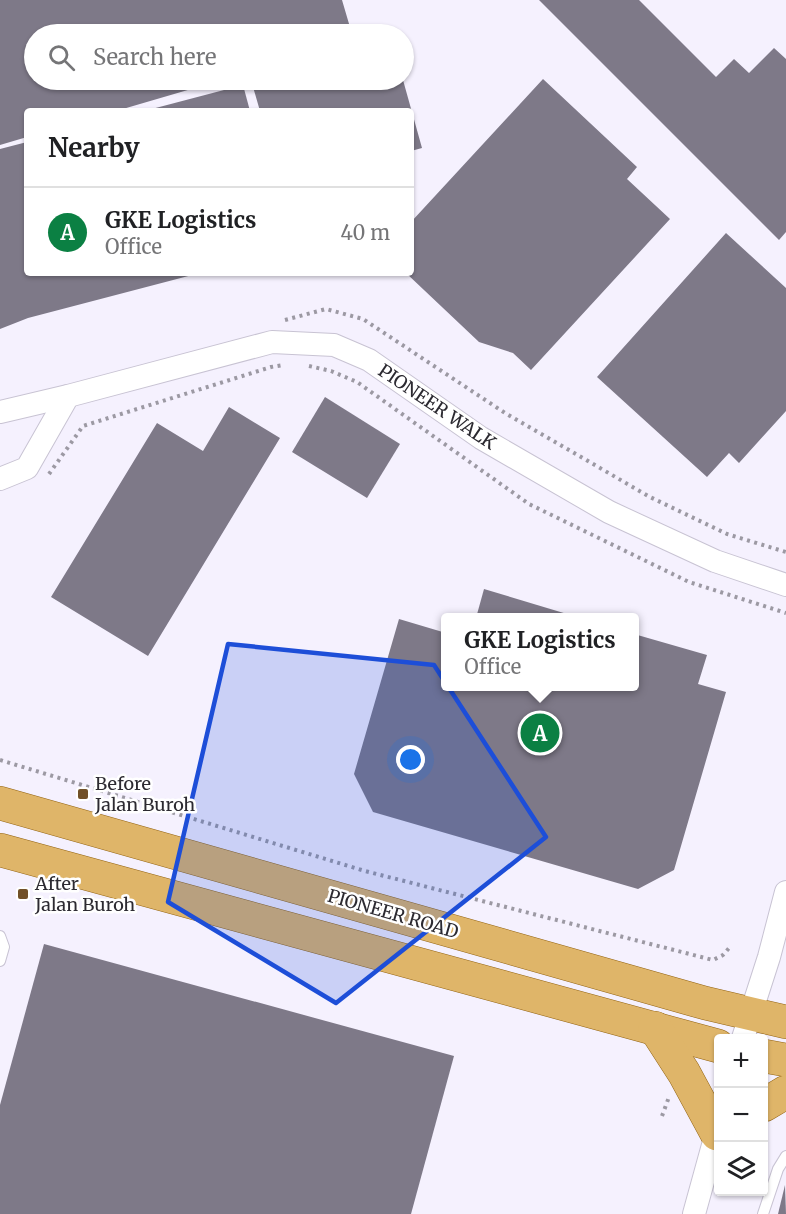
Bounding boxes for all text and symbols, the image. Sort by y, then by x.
search box [24,24,414,90]
icon: search [45,41,78,74]
text: Search here [93,43,216,71]
text: Nearby [48,131,140,164]
text: GKE Logistics [105,206,256,234]
text: A [60,220,75,245]
text: 40 m [340,220,390,245]
text: Office [105,234,162,259]
street label: PIONEER WALK [374,359,501,454]
popup [441,613,639,691]
text: GKE Logistics [464,626,616,654]
text: Office [464,654,521,679]
pin: A [520,710,560,756]
your location [396,745,425,774]
place label: Before Jalan Buroh [94,772,195,816]
marker: Before Jalan Buroh [76,787,90,801]
place label: After Jalan Buroh [34,872,135,916]
street label: PIONEER ROAD [325,884,461,943]
marker: After Jalan Buroh [16,887,30,901]
map controls [714,1034,768,1196]
button: + [714,1034,768,1088]
button: − [714,1088,768,1142]
button: layers [714,1142,768,1196]

